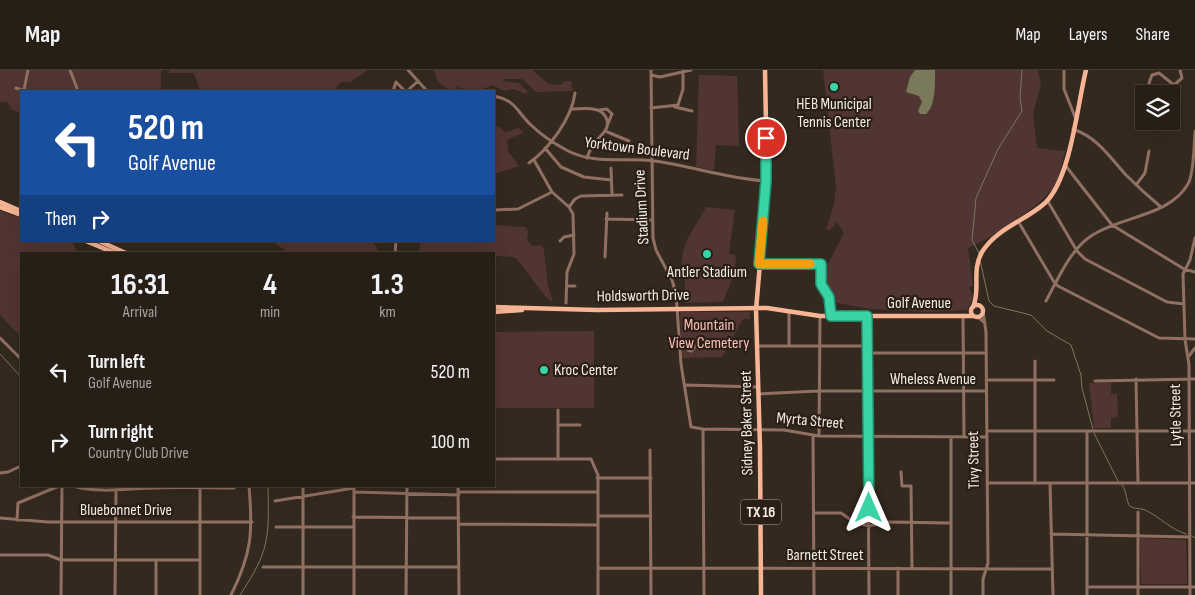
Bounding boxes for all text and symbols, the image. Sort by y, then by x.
text: Map [25,20,60,49]
text: Map [1016,24,1041,45]
text: Layers [1069,24,1108,45]
text: Share [1136,24,1170,45]
marker: HEB Municipal Tennis Center [828,81,840,93]
map controls [1135,85,1180,130]
button: layers [1135,85,1180,130]
place label: HEB Municipal Tennis Center [796,95,872,132]
text: 520 m [128,107,204,150]
icon: left [45,110,110,175]
pin [745,117,787,159]
icon: arrive [752,124,780,152]
street label: Yorktown Boulevard [583,133,691,165]
text: Golf Avenue [128,150,216,177]
street label: Stadium Drive [631,169,653,245]
icon: right [86,205,114,233]
text: Then [45,208,76,231]
marker: Antler Stadium [701,248,713,260]
place label: Antler Stadium [666,263,747,282]
text: 16:31 [111,267,169,303]
text: 4 [263,267,277,303]
text: 1.3 [371,267,404,303]
street label: Holdsworth Drive [596,286,690,306]
street label: Golf Avenue [887,294,951,313]
text: Arrival [123,303,157,322]
text: min [260,303,280,322]
text: km [379,303,396,322]
park label: Mountain View Cemetery [669,316,749,353]
text: Turn left [88,351,145,374]
icon: left [45,358,73,386]
text: 520 m [431,361,470,384]
place label: Kroc Center [554,361,618,380]
marker: Kroc Center [538,364,550,376]
street label: Sidney Baker Street [737,370,757,476]
street label: Wheless Avenue [890,370,976,389]
text: Golf Avenue [88,374,152,393]
street label: Lytle Street [1166,383,1186,446]
street label: Myrta Street [775,409,845,433]
text: Turn right [88,421,153,444]
icon: right [45,428,73,456]
text: 100 m [431,431,470,454]
street label: Tivy Street [964,431,984,489]
text: Country Club Drive [88,444,189,463]
position arrow [842,481,894,533]
road number: TX 16 [741,500,781,524]
street label: Bluebonnet Drive [80,501,172,520]
street label: Barnett Street [786,546,864,565]

